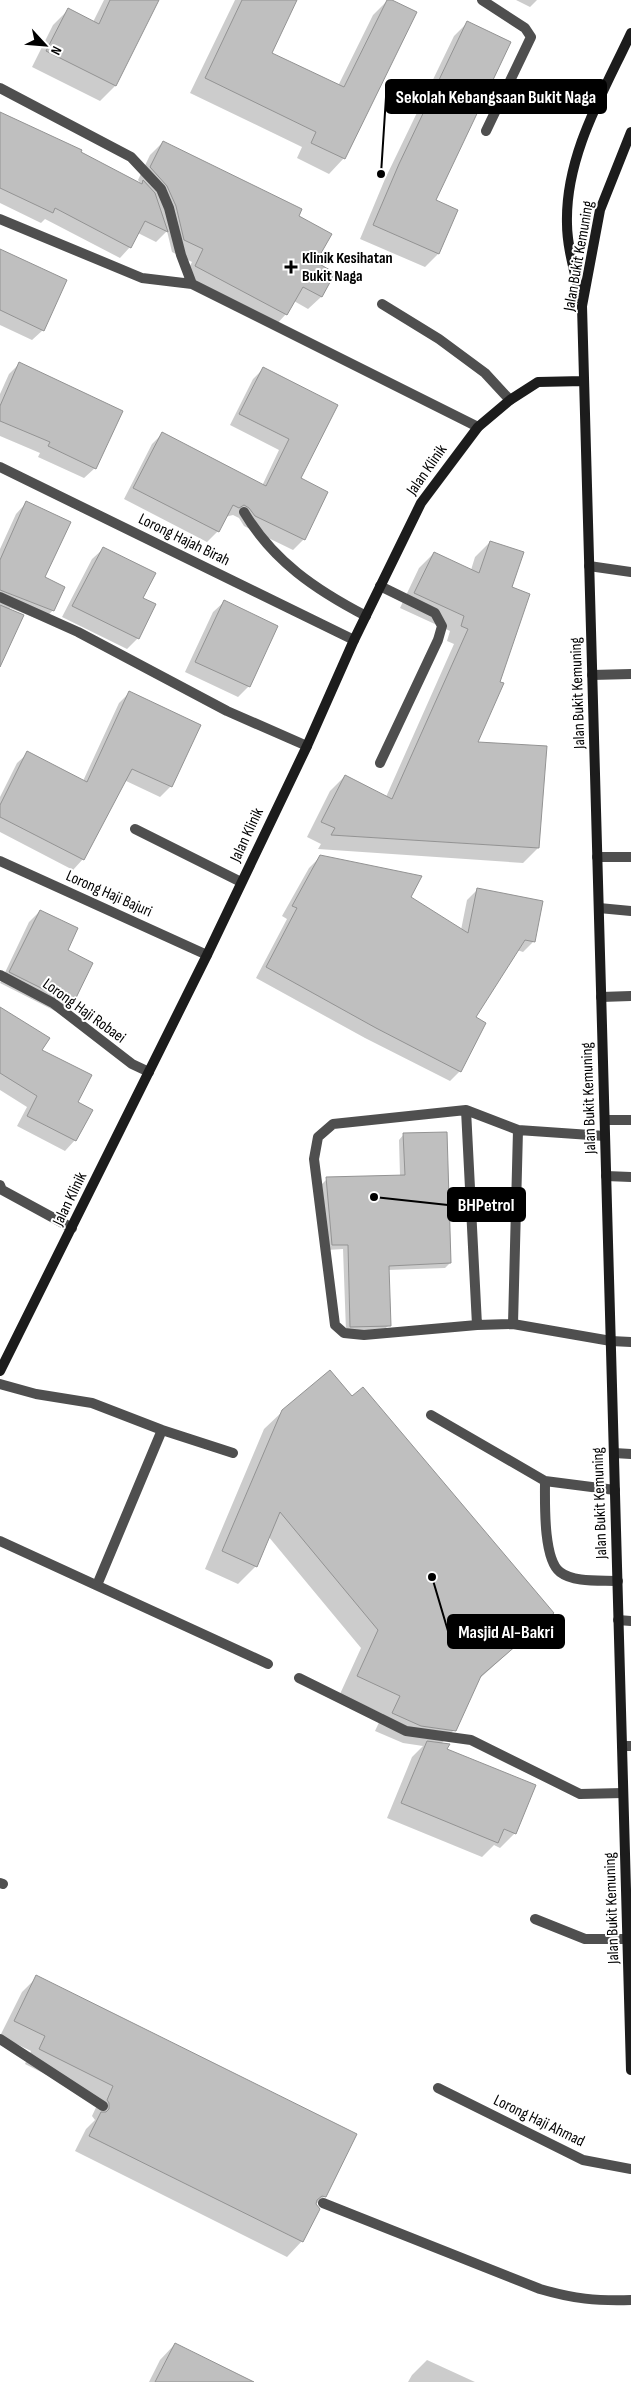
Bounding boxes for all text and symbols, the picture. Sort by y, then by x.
north arrow [20,20,70,70]
text: N [47,43,66,58]
callout: Sekolah Kebangsaan Bukit Naga [386,80,606,113]
text: Sekolah Kebangsaan Bukit Naga [396,87,596,108]
street label: Jalan Bukit Kemuning [560,199,598,314]
place label: Klinik Kesihatan Bukit Naga [302,249,393,286]
marker: Klinik Kesihatan Bukit Naga [284,260,298,274]
street label: Jalan Klinik [402,441,451,500]
street label: Lorong Hajah Birah [135,510,233,570]
street label: Jalan Bukit Kemuning [567,637,589,750]
street label: Jalan Klinik [226,805,268,866]
street label: Lorong Haji Bajuri [63,867,155,921]
street label: Lorong Haji Robaei [39,975,129,1047]
street label: Jalan Bukit Kemuning [578,1042,600,1155]
street label: Jalan Klinik [48,1169,91,1230]
callout: BHPetrol [448,1188,525,1221]
text: BHPetrol [458,1195,514,1216]
street label: Jalan Bukit Kemuning [589,1447,611,1560]
callout: Masjid Al-Bakri [448,1615,564,1648]
text: Masjid Al-Bakri [458,1622,554,1643]
street label: Jalan Bukit Kemuning [601,1852,623,1965]
street label: Lorong Haji Ahmad [490,2091,588,2151]

